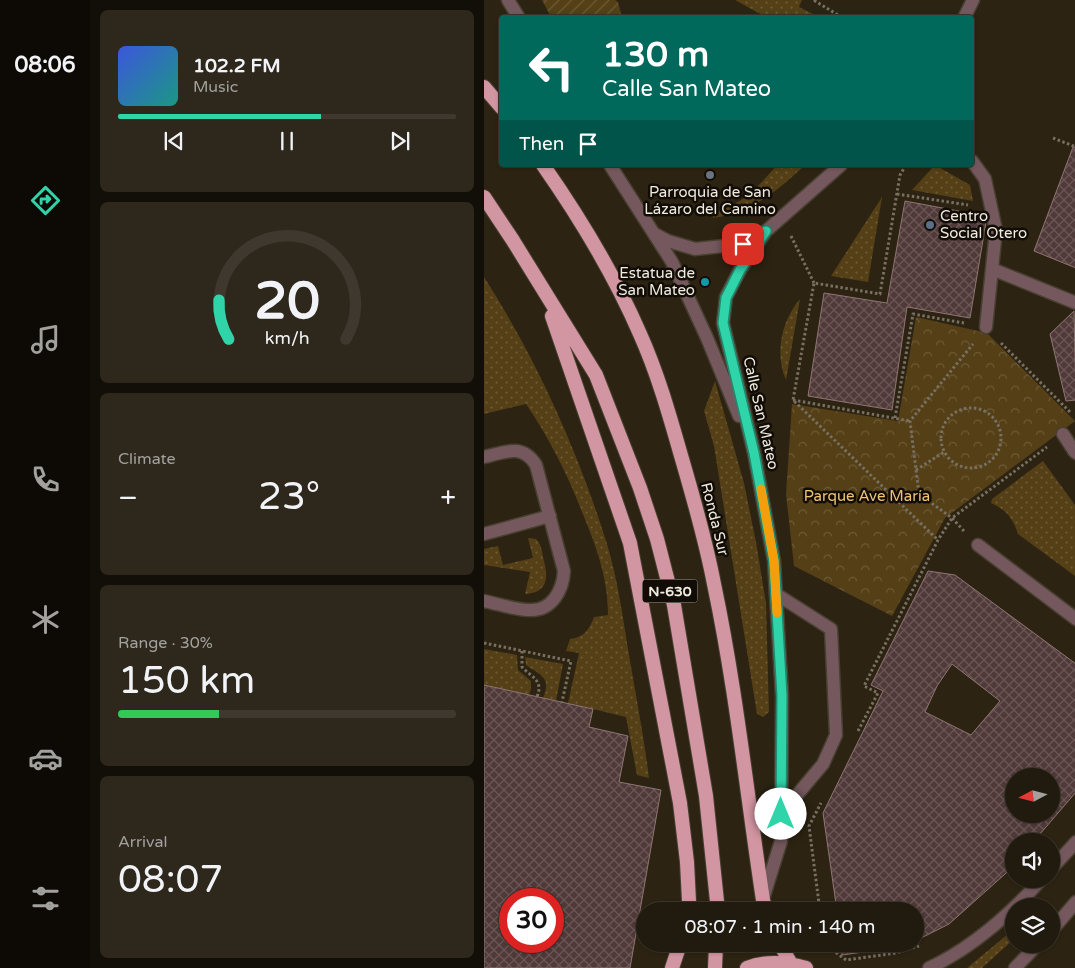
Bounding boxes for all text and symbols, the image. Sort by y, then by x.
text: 130 m [602,34,709,76]
icon: left [519,35,584,100]
text: 08:06 [15,52,75,78]
text: 102.2 FM [193,55,281,77]
text: Calle San Mateo [602,76,771,102]
text: Music [193,77,238,97]
icon: previous [160,127,188,155]
icon: pause [273,127,301,155]
icon: next [386,127,414,155]
icon: arrive [574,130,602,158]
text: Then [519,133,564,155]
marker: Parroquia de San Lázaro del Camino [704,169,716,181]
icon: directions [28,183,63,218]
place label: Parroquia de San Lázaro del Camino [644,183,776,218]
place label: Centro Social Otero [940,207,1027,242]
marker: Centro Social Otero [924,219,936,231]
pin [722,223,764,265]
icon: arrive [729,230,757,258]
place label: Estatua de San Mateo [618,264,695,299]
text: 20 [254,270,320,333]
marker: Estatua de San Mateo [699,276,711,288]
icon: music [28,322,63,357]
text: km/h [265,328,309,349]
street label: Calle San Mateo [739,355,783,471]
text: Climate [118,449,176,469]
icon: phone [28,462,63,497]
text: 23° [258,474,320,520]
text: − [118,481,138,515]
text: + [440,481,456,515]
street label: Ronda Sur [697,481,733,558]
park label: Parque Ave María [804,487,930,505]
road number: N-630 [642,580,698,602]
icon: climate [28,602,63,637]
text: Range · 30% [118,633,213,653]
text: 150 km [118,658,255,704]
icon: car [28,741,63,776]
north arrow [1005,768,1060,822]
map controls [1005,768,1060,953]
position arrow [754,787,806,839]
text: Arrival [118,832,167,852]
button: sound [1005,833,1060,888]
text: 08:07 [118,857,223,903]
icon: filters [28,881,63,916]
speed limit sign: 30 [499,888,564,953]
button: layers [1005,898,1060,953]
text: 08:07 · 1 min · 140 m [684,916,876,938]

